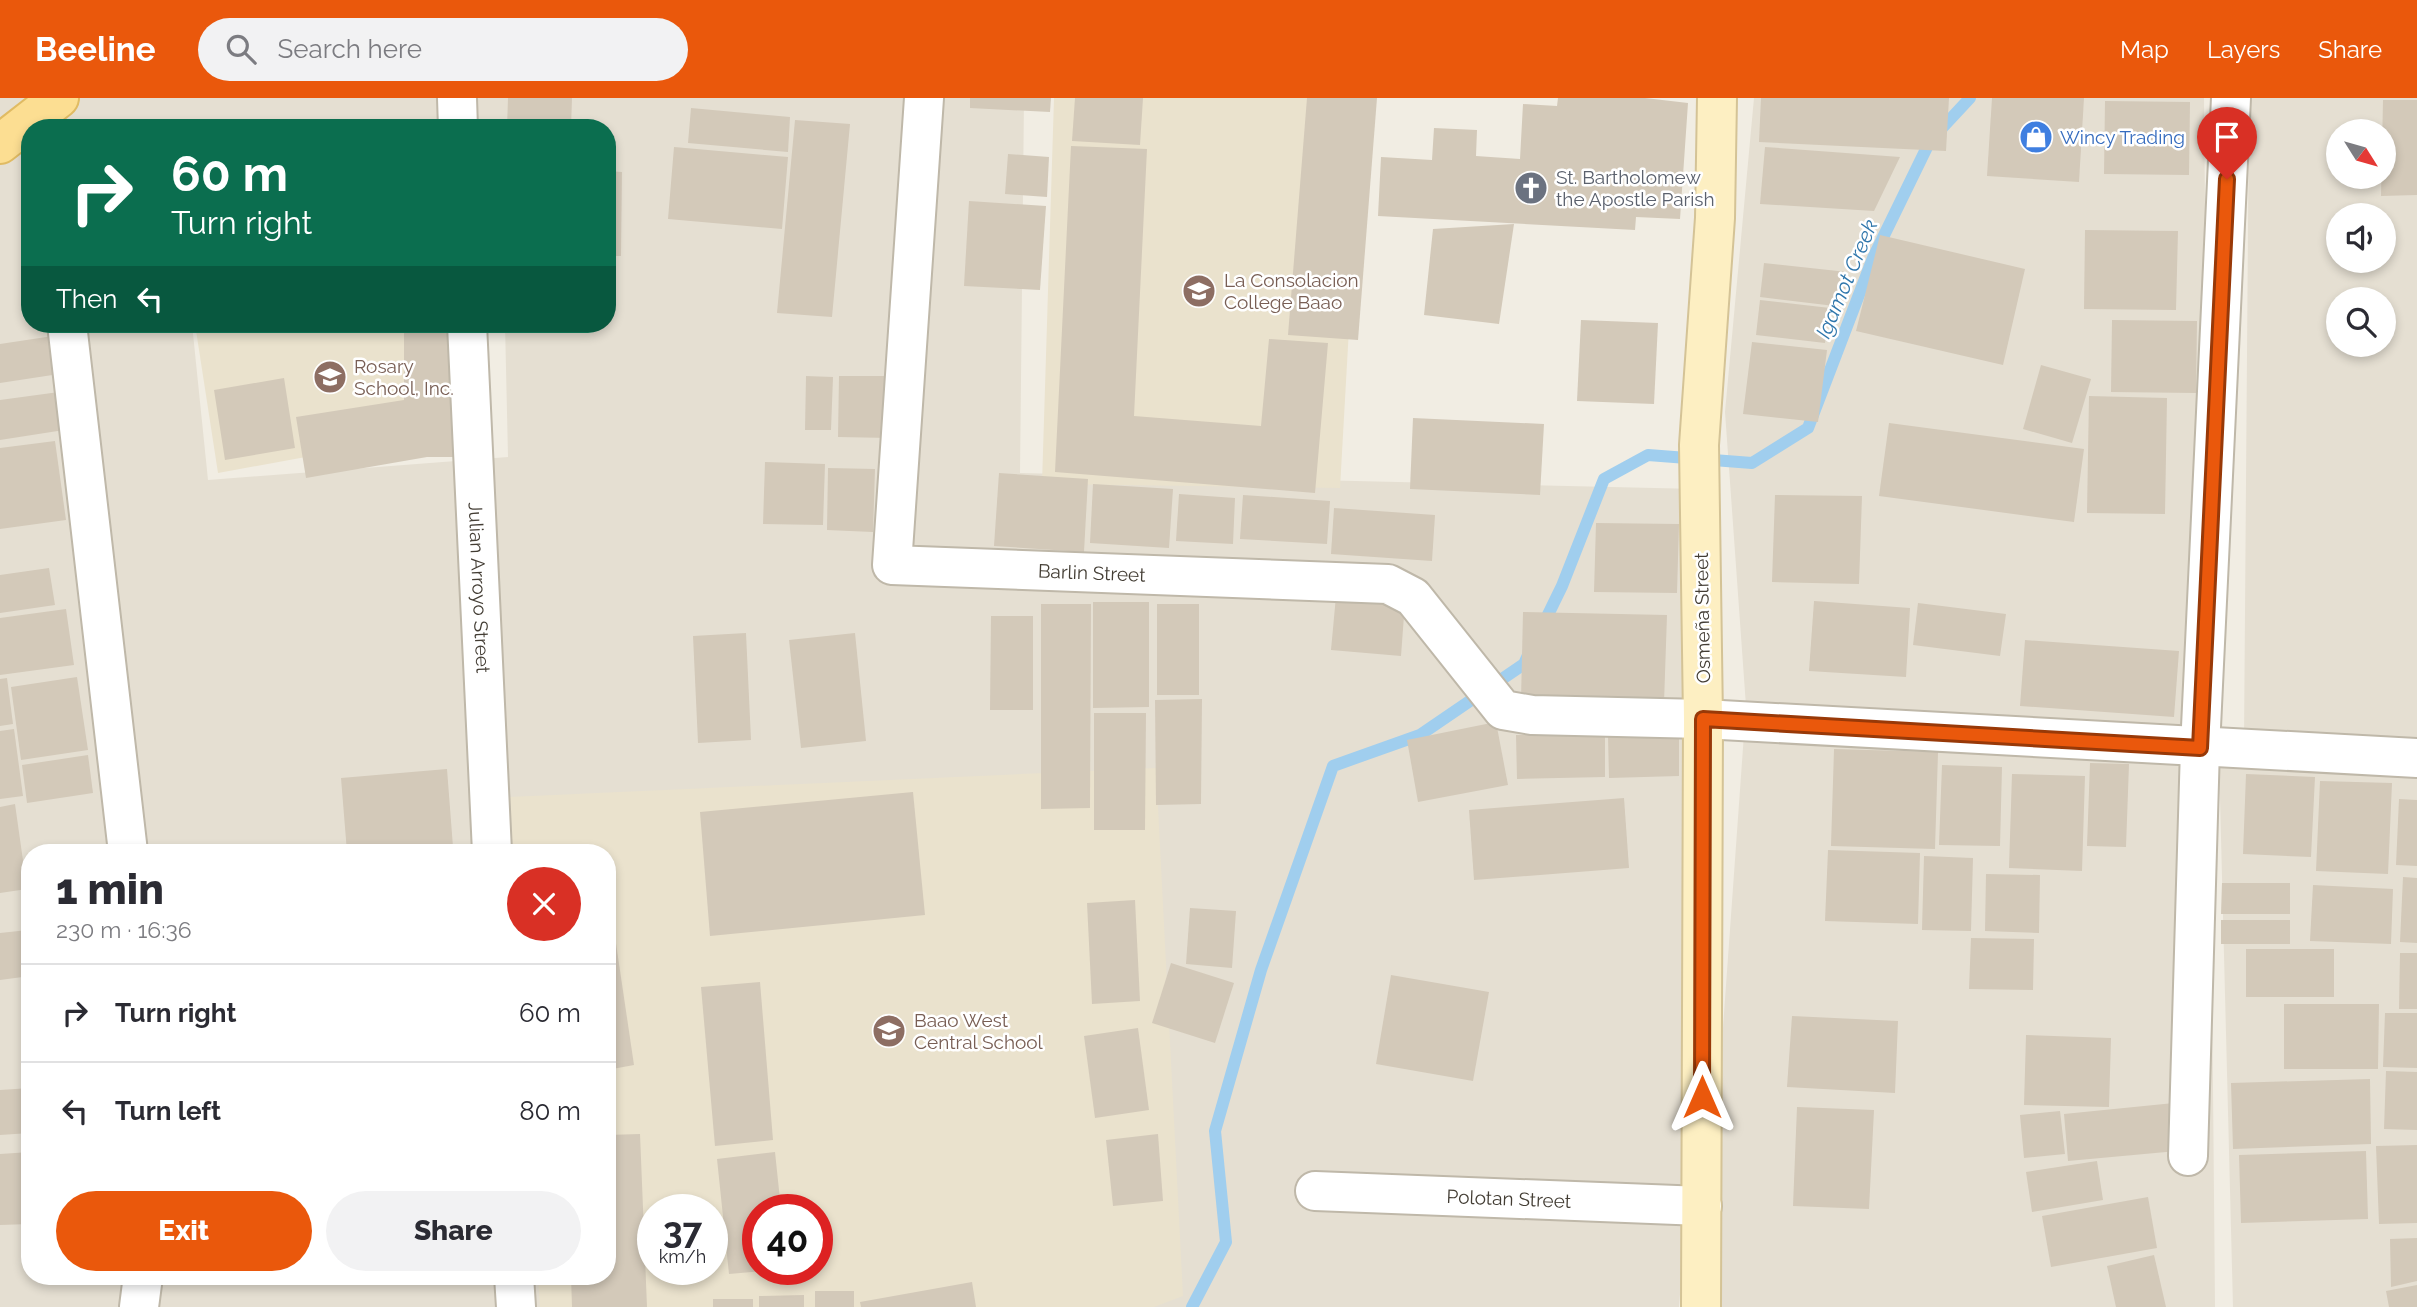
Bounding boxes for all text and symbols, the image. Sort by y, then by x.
search box [198,18,688,81]
text: Beeline [35,30,156,69]
icon: search [222,30,260,68]
text: Search here [278,34,422,64]
text: Map [2120,35,2169,64]
text: Layers [2207,35,2280,64]
text: Share [2318,35,2382,64]
pin [2197,107,2257,179]
shop icon: Wincy Trading [2017,118,2055,156]
icon: arrive [2208,118,2246,156]
north arrow [2326,119,2396,189]
map controls [2326,119,2396,357]
place label: Wincy Trading [2060,126,2185,148]
text: 60 m [171,145,288,202]
icon: right [56,147,147,238]
place label: St. Bartholomew the Apostle Parish [1556,166,1715,210]
church icon: St. Bartholomew the Apostle Parish [1512,169,1550,207]
button: sound [2326,203,2396,273]
text: Turn right [171,204,312,241]
water label: Igamot Creek [1810,216,1883,342]
place label: La Consolacion College Baao [1224,269,1359,313]
school or university icon: La Consolacion College Baao [1180,272,1218,310]
icon: left [131,280,169,318]
text: Then [56,284,117,314]
button: search [2326,287,2396,357]
place label: Rosary School, Inc. [354,355,454,399]
school or university icon: Rosary School, Inc. [311,358,349,396]
street label: Julian Arroyo Street [464,502,495,674]
street label: Osmeña Street [1690,552,1714,684]
street label: Barlin Street [1038,560,1147,586]
text: 1 min [56,865,164,914]
button: close [507,867,581,941]
text: 230 m · 16:36 [56,916,192,943]
icon: right [56,994,94,1032]
text: Turn right [115,998,236,1028]
text: 60 m [519,998,581,1028]
place label: Baao West Central School [914,1009,1044,1053]
school or university icon: Baao West Central School [870,1012,908,1050]
position arrow [1665,1060,1739,1134]
icon: left [56,1092,94,1130]
text: Turn left [115,1096,221,1126]
text: 80 m [519,1096,581,1126]
street label: Polotan Street [1446,1185,1572,1212]
button: Exit [56,1191,312,1271]
button: Share [326,1191,581,1271]
speed limit sign: 40 [742,1194,833,1285]
text: 37 [663,1210,702,1251]
text: km/h [659,1246,706,1267]

